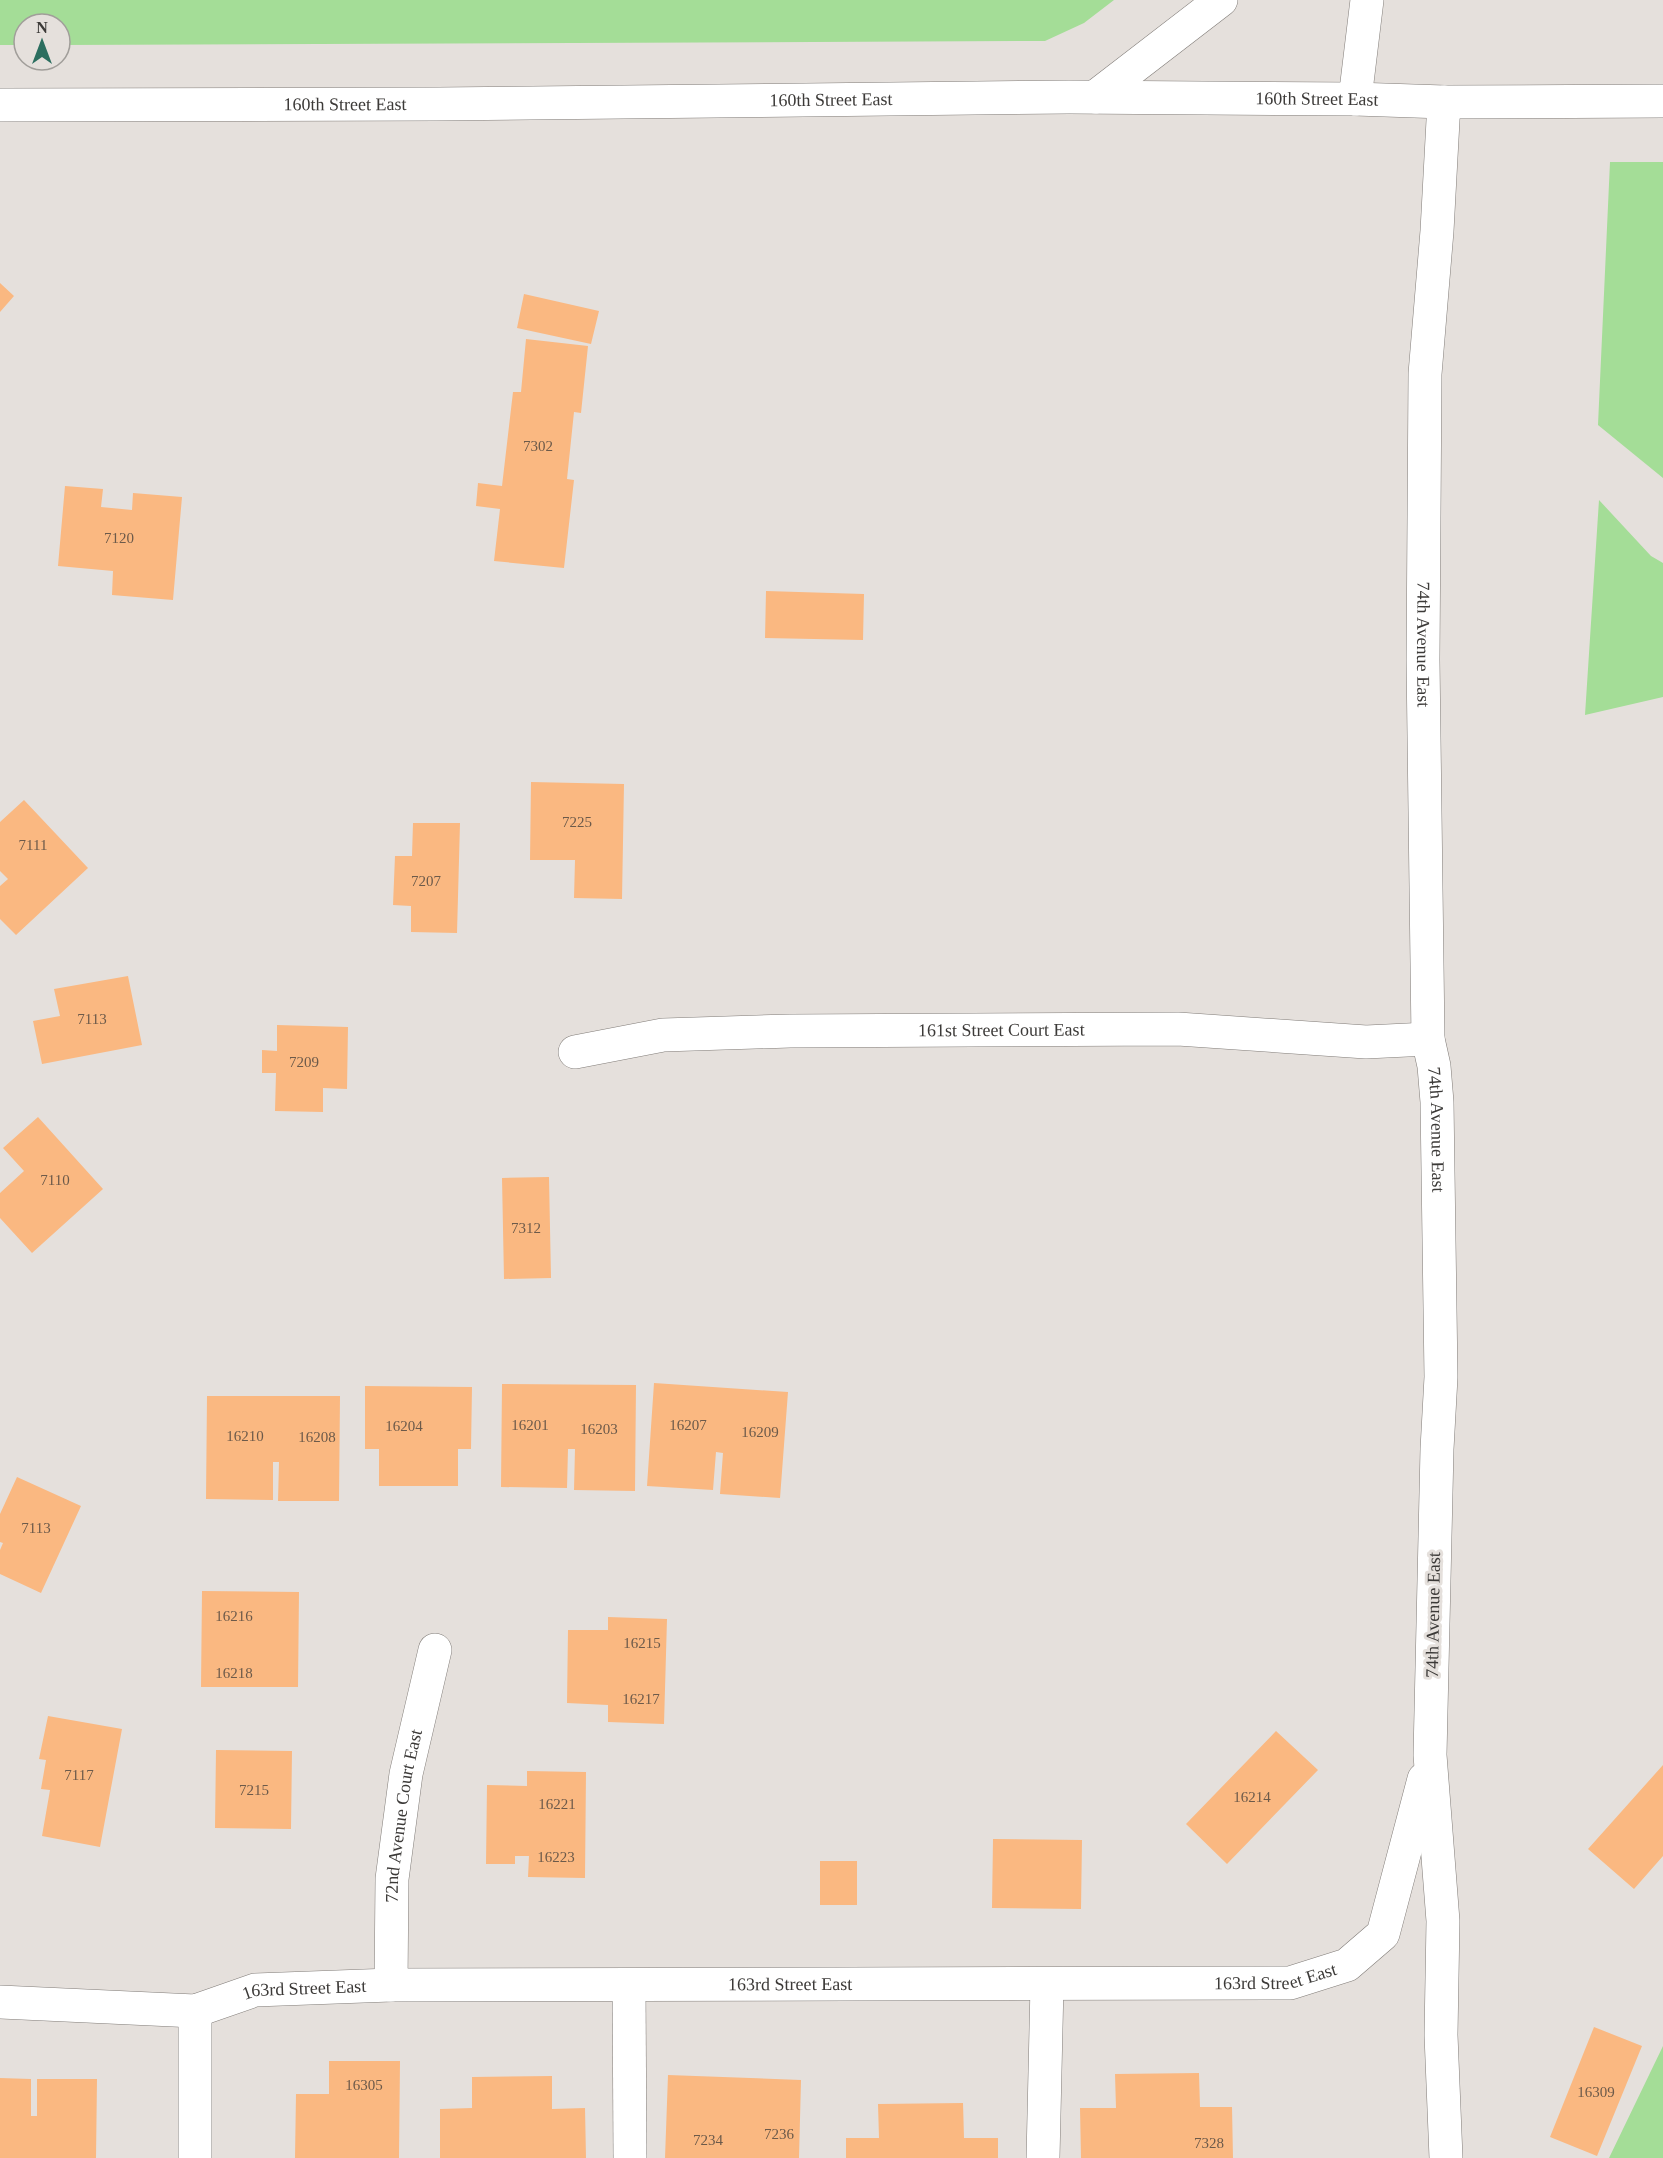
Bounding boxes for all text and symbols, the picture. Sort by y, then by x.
north arrow [12,12,72,72]
text: N [36,19,48,36]
street label: 160th Street East [1255,88,1379,110]
street label: 160th Street East [769,89,893,110]
street label: 160th Street East [283,94,407,114]
house number: 7302 [523,438,553,454]
house number: 7120 [104,530,134,546]
street label: 74th Avenue East [1413,581,1434,707]
house number: 7225 [562,814,592,830]
house number: 7111 [19,837,47,853]
house number: 7207 [411,873,442,889]
house number: 7113 [77,1011,107,1027]
street label: 161st Street Court East [918,1019,1085,1040]
house number: 7209 [289,1054,319,1070]
street label: 74th Avenue East [1424,1066,1448,1192]
house number: 7110 [40,1172,70,1188]
house number: 7312 [511,1220,541,1236]
house number: 16201 [511,1417,549,1433]
house number: 16207 [669,1417,707,1433]
house number: 16204 [385,1418,423,1434]
house number: 16203 [580,1421,618,1437]
house number: 16209 [741,1424,779,1440]
house number: 16210 [226,1428,264,1444]
house number: 16208 [298,1429,336,1445]
house number: 7113 [21,1520,51,1536]
street label: 74th Avenue East [1422,1552,1444,1678]
house number: 16216 [215,1608,253,1624]
house number: 16215 [623,1635,661,1651]
house number: 16218 [215,1665,253,1681]
house number: 16217 [622,1691,660,1707]
street label: 72nd Avenue Court East [382,1727,426,1903]
house number: 7117 [64,1767,94,1783]
house number: 7215 [239,1782,269,1798]
house number: 16214 [1233,1789,1271,1805]
house number: 16221 [538,1796,576,1812]
house number: 16223 [537,1849,575,1865]
street label: 163rd Street East [1214,1959,1339,1993]
street label: 163rd Street East [728,1974,852,1994]
street label: 163rd Street East [240,1976,367,2004]
house number: 16305 [345,2077,383,2093]
house number: 16309 [1577,2084,1615,2100]
house number: 7236 [764,2126,795,2142]
house number: 7234 [693,2132,724,2148]
house number: 7328 [1194,2135,1224,2151]

